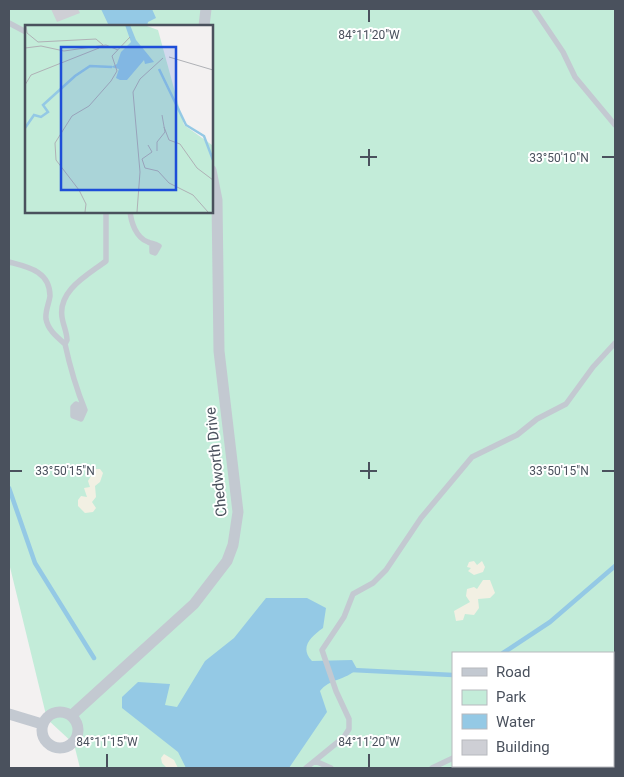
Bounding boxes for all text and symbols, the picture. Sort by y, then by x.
inset map [25,25,212,212]
text: 84°11'20"W [338,28,400,42]
text: 33°50'10"N [529,151,589,165]
street label: Chedworth Drive [201,406,231,518]
text: 33°50'15"N [35,464,95,478]
text: 33°50'15"N [529,464,589,478]
legend [452,652,614,767]
text: Road [496,663,530,681]
text: Park [496,688,527,706]
text: Water [496,713,535,731]
text: 84°11'15"W [76,735,138,749]
text: 84°11'20"W [338,735,400,749]
text: Building [496,738,550,756]

